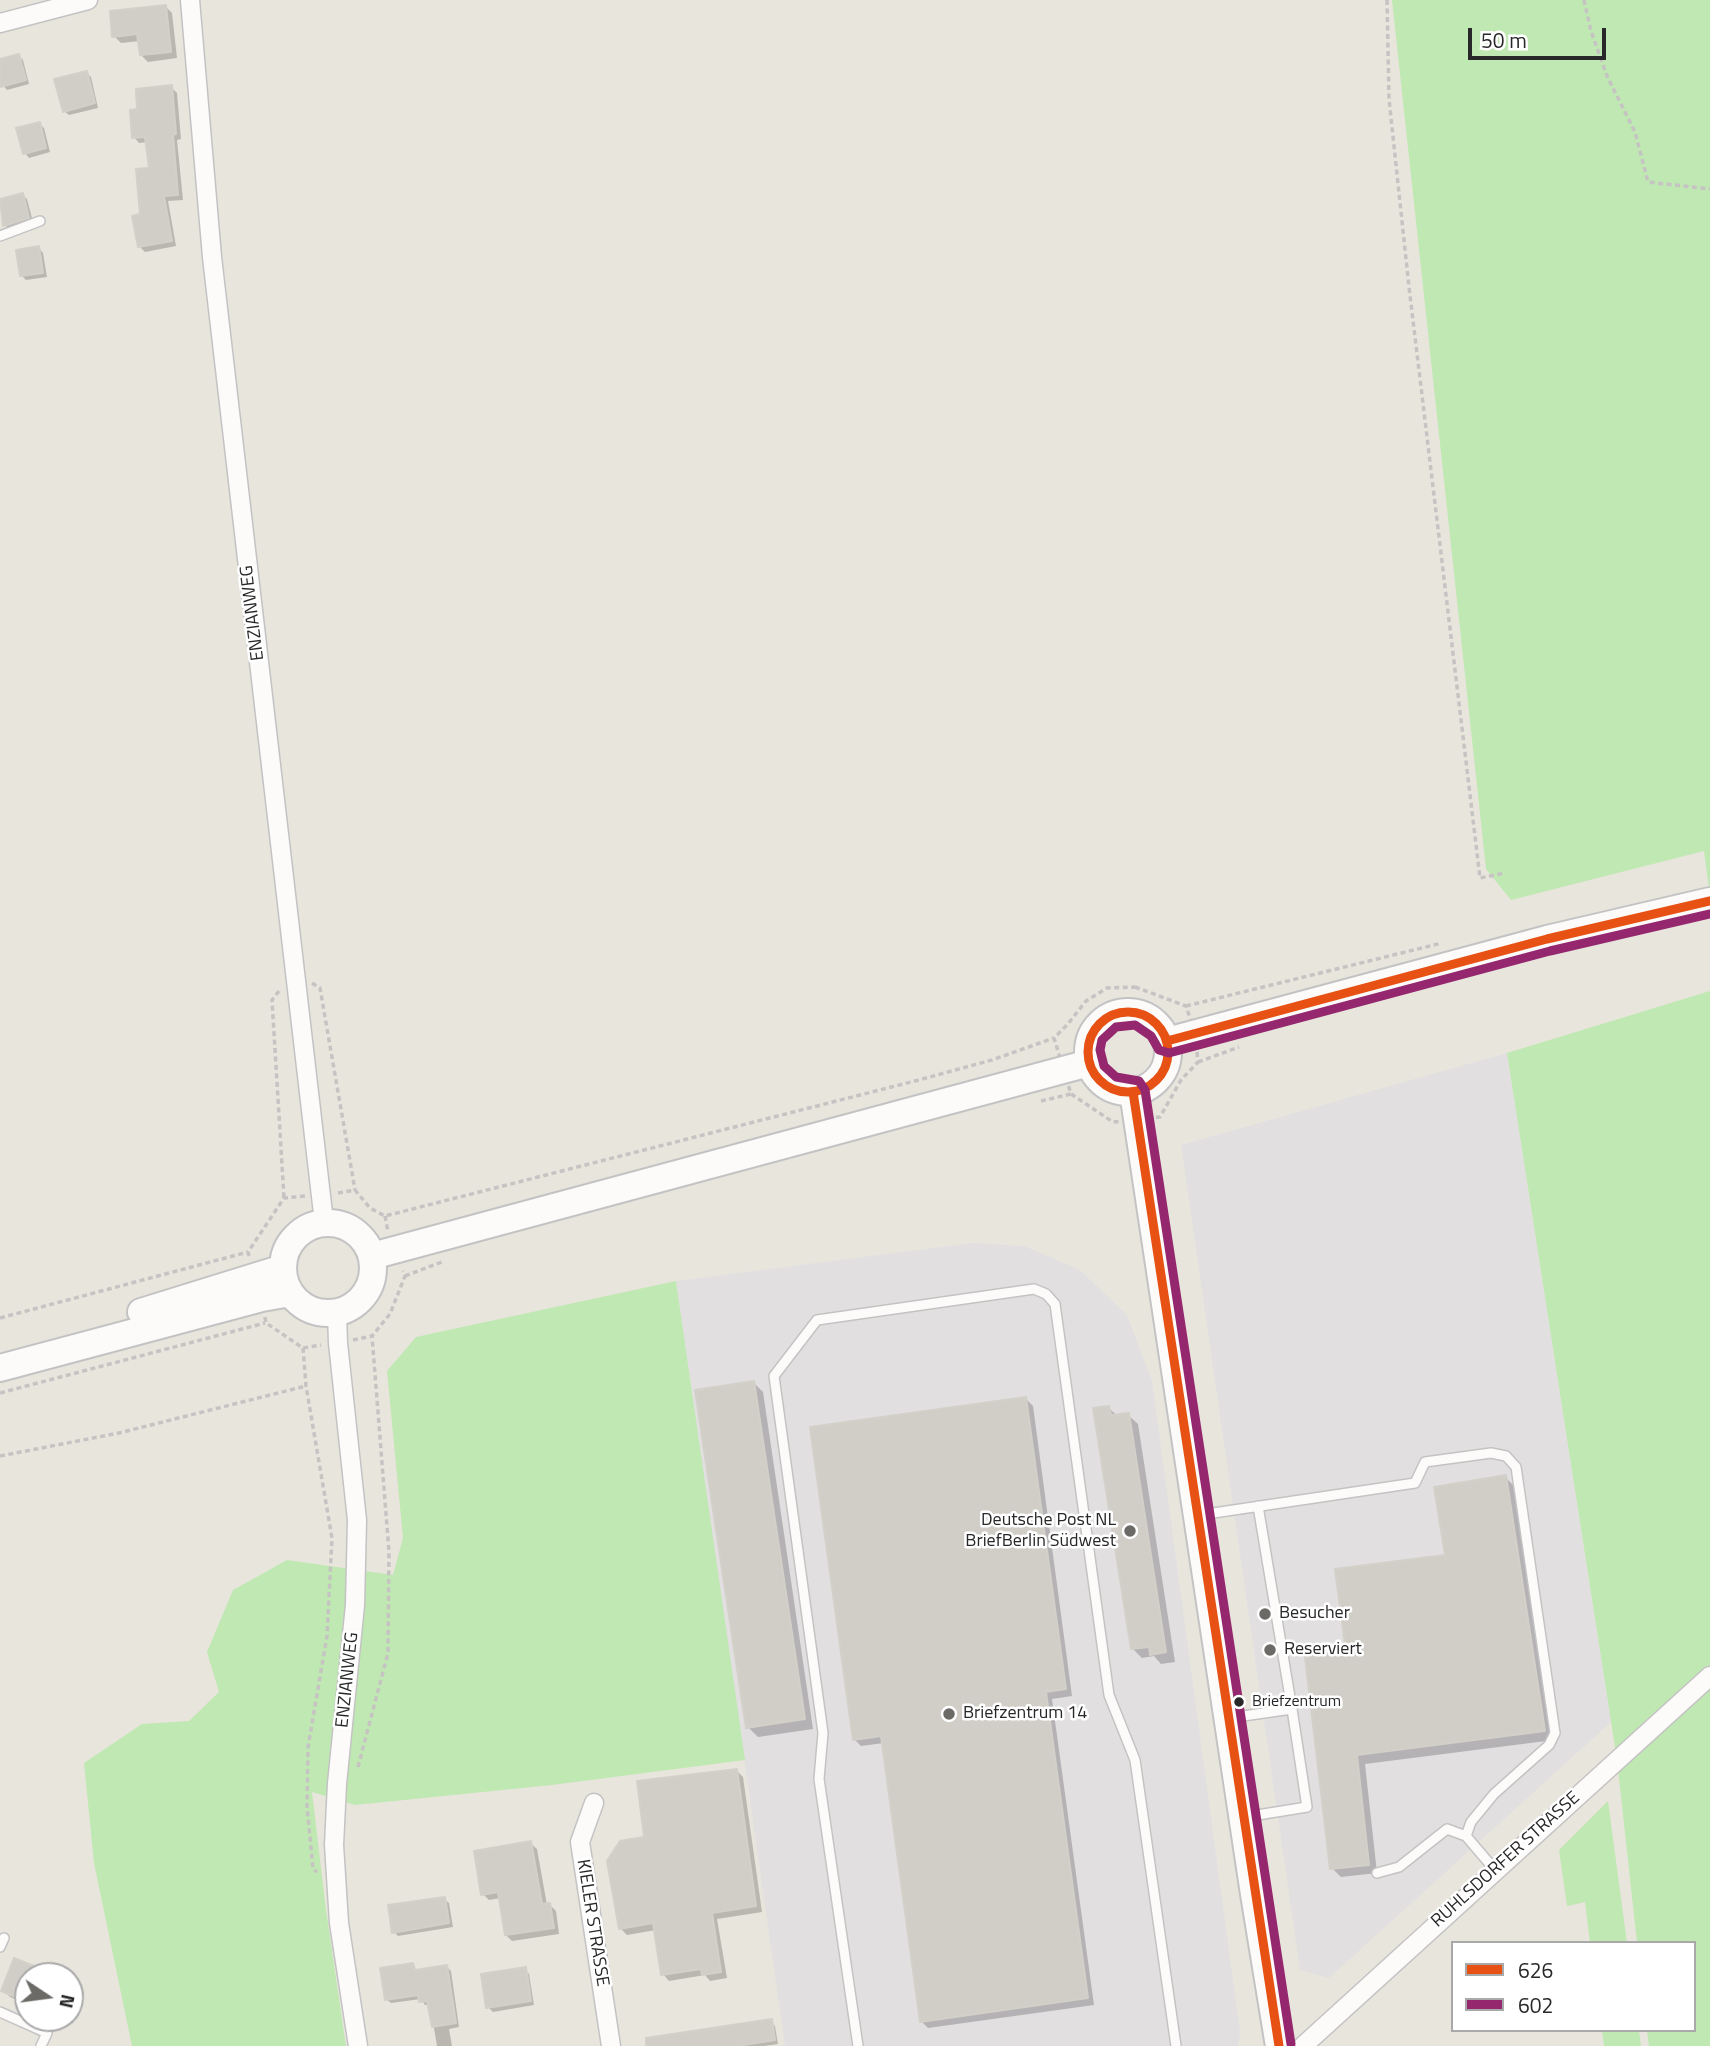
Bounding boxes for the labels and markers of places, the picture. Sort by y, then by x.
place label: Deutsche Post NL BriefBerlin Südwest [965,1510,1116,1552]
marker: Deutsche Post NL BriefBerlin Südwest [1122,1523,1138,1539]
place label: Besucher [1279,1603,1350,1625]
marker: Besucher [1257,1606,1273,1622]
place label: Reserviert [1284,1639,1362,1661]
marker: Reserviert [1262,1642,1278,1658]
place label: Briefzentrum [1252,1692,1341,1712]
marker: Briefzentrum [1232,1695,1246,1709]
place label: Briefzentrum 14 [963,1703,1087,1725]
marker: Briefzentrum 14 [941,1706,957,1722]

